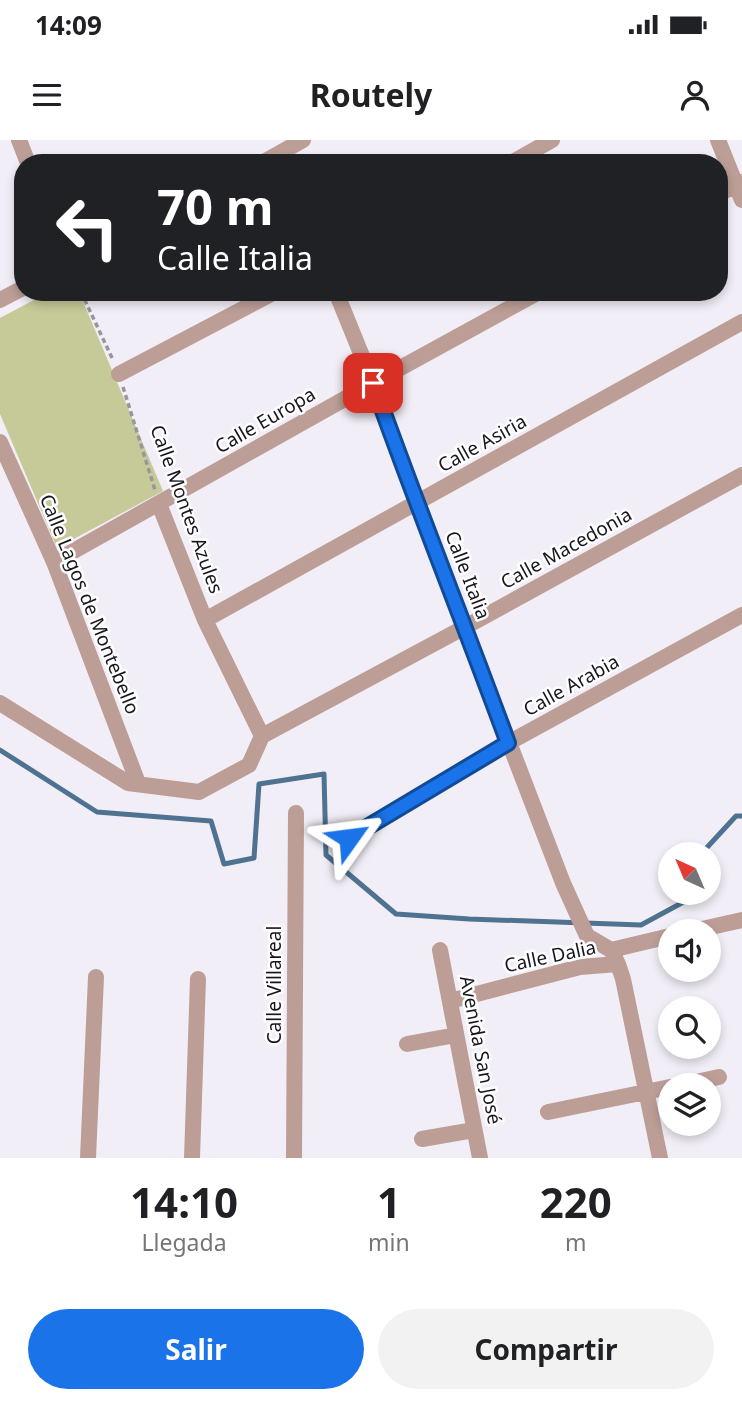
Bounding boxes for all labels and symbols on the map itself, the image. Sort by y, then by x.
pin [343,353,403,413]
street label: Calle Europa [210,381,320,459]
street label: Calle Asiria [433,408,531,478]
street label: Calle Montes Azules [144,421,230,597]
street label: Calle Lagos de Montebello [34,490,146,718]
street label: Calle Macedonia [496,501,636,595]
street label: Calle Italia [439,527,497,623]
street label: Calle Arabia [518,648,624,722]
position arrow [312,801,386,875]
north arrow [658,842,721,905]
street label: Calle Villareal [261,926,287,1044]
street label: Calle Dalia [502,934,598,978]
street label: Avenida San José [454,974,508,1126]

